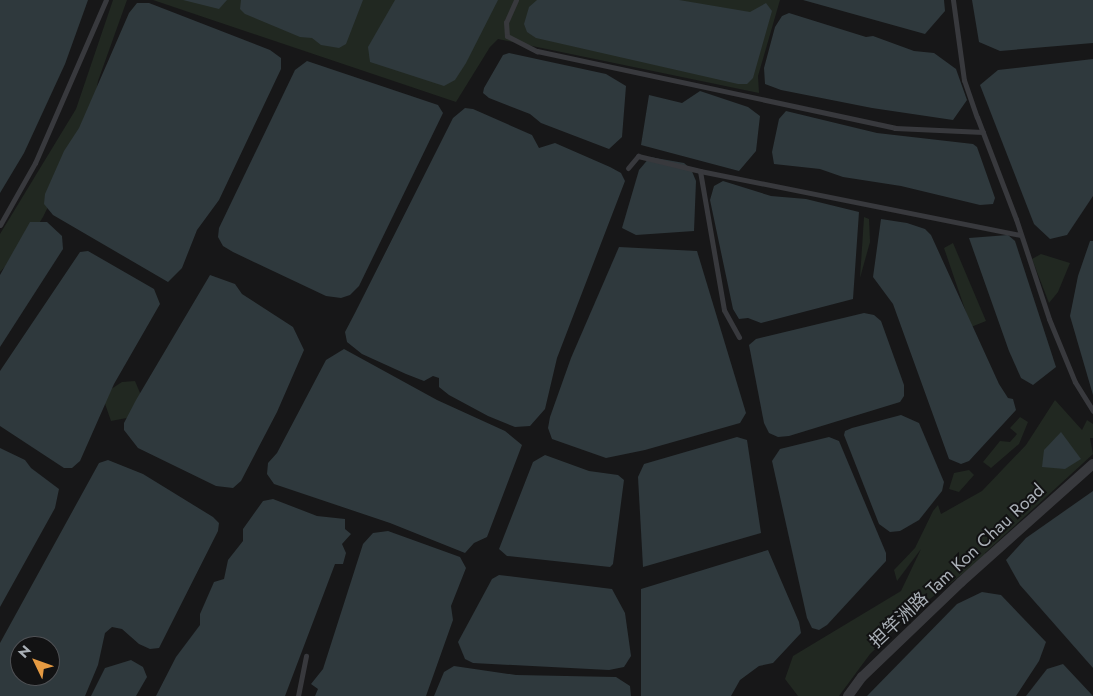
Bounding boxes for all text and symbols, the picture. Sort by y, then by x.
street label: 担竿洲路 Tam Kon Chau Road [865,480,1049,652]
north arrow [10,636,60,686]
text: N [13,641,36,662]

